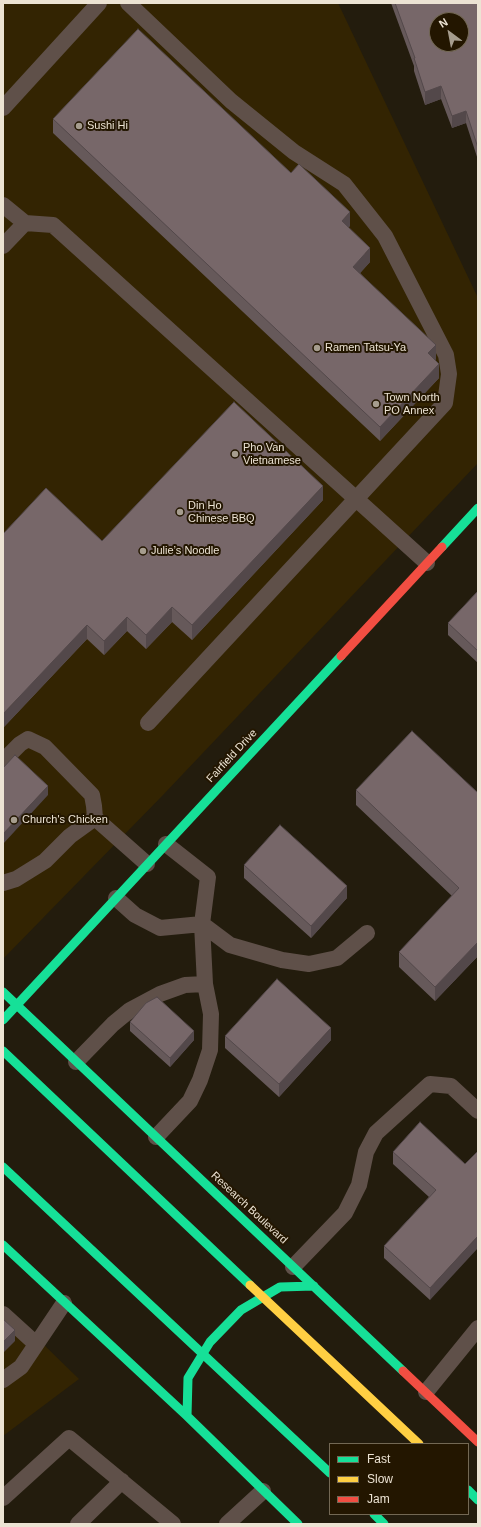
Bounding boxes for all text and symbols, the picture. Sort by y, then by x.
north arrow [429,12,469,52]
text: N [437,15,450,30]
place label: Sushi Hi [87,119,128,133]
marker: Sushi Hi [74,121,84,131]
place label: Ramen Tatsu-Ya [325,341,406,355]
marker: Ramen Tatsu-Ya [312,343,322,353]
place label: Town North PO Annex [384,391,440,417]
marker: Town North PO Annex [371,399,381,409]
place label: Pho Van Vietnamese [243,441,301,467]
marker: Pho Van Vietnamese [230,449,240,459]
place label: Din Ho Chinese BBQ [188,499,255,525]
marker: Din Ho Chinese BBQ [175,507,185,517]
place label: Julie’s Noodle [151,544,219,558]
marker: Julie’s Noodle [138,546,148,556]
street label: Fairfield Drive [204,727,260,785]
place label: Church's Chicken [22,813,108,827]
marker: Church's Chicken [9,815,19,825]
street label: Research Boulevard [208,1169,290,1247]
legend [329,1443,469,1515]
text: Fast [367,1452,390,1466]
text: Slow [367,1472,393,1486]
text: Jam [367,1492,390,1506]

